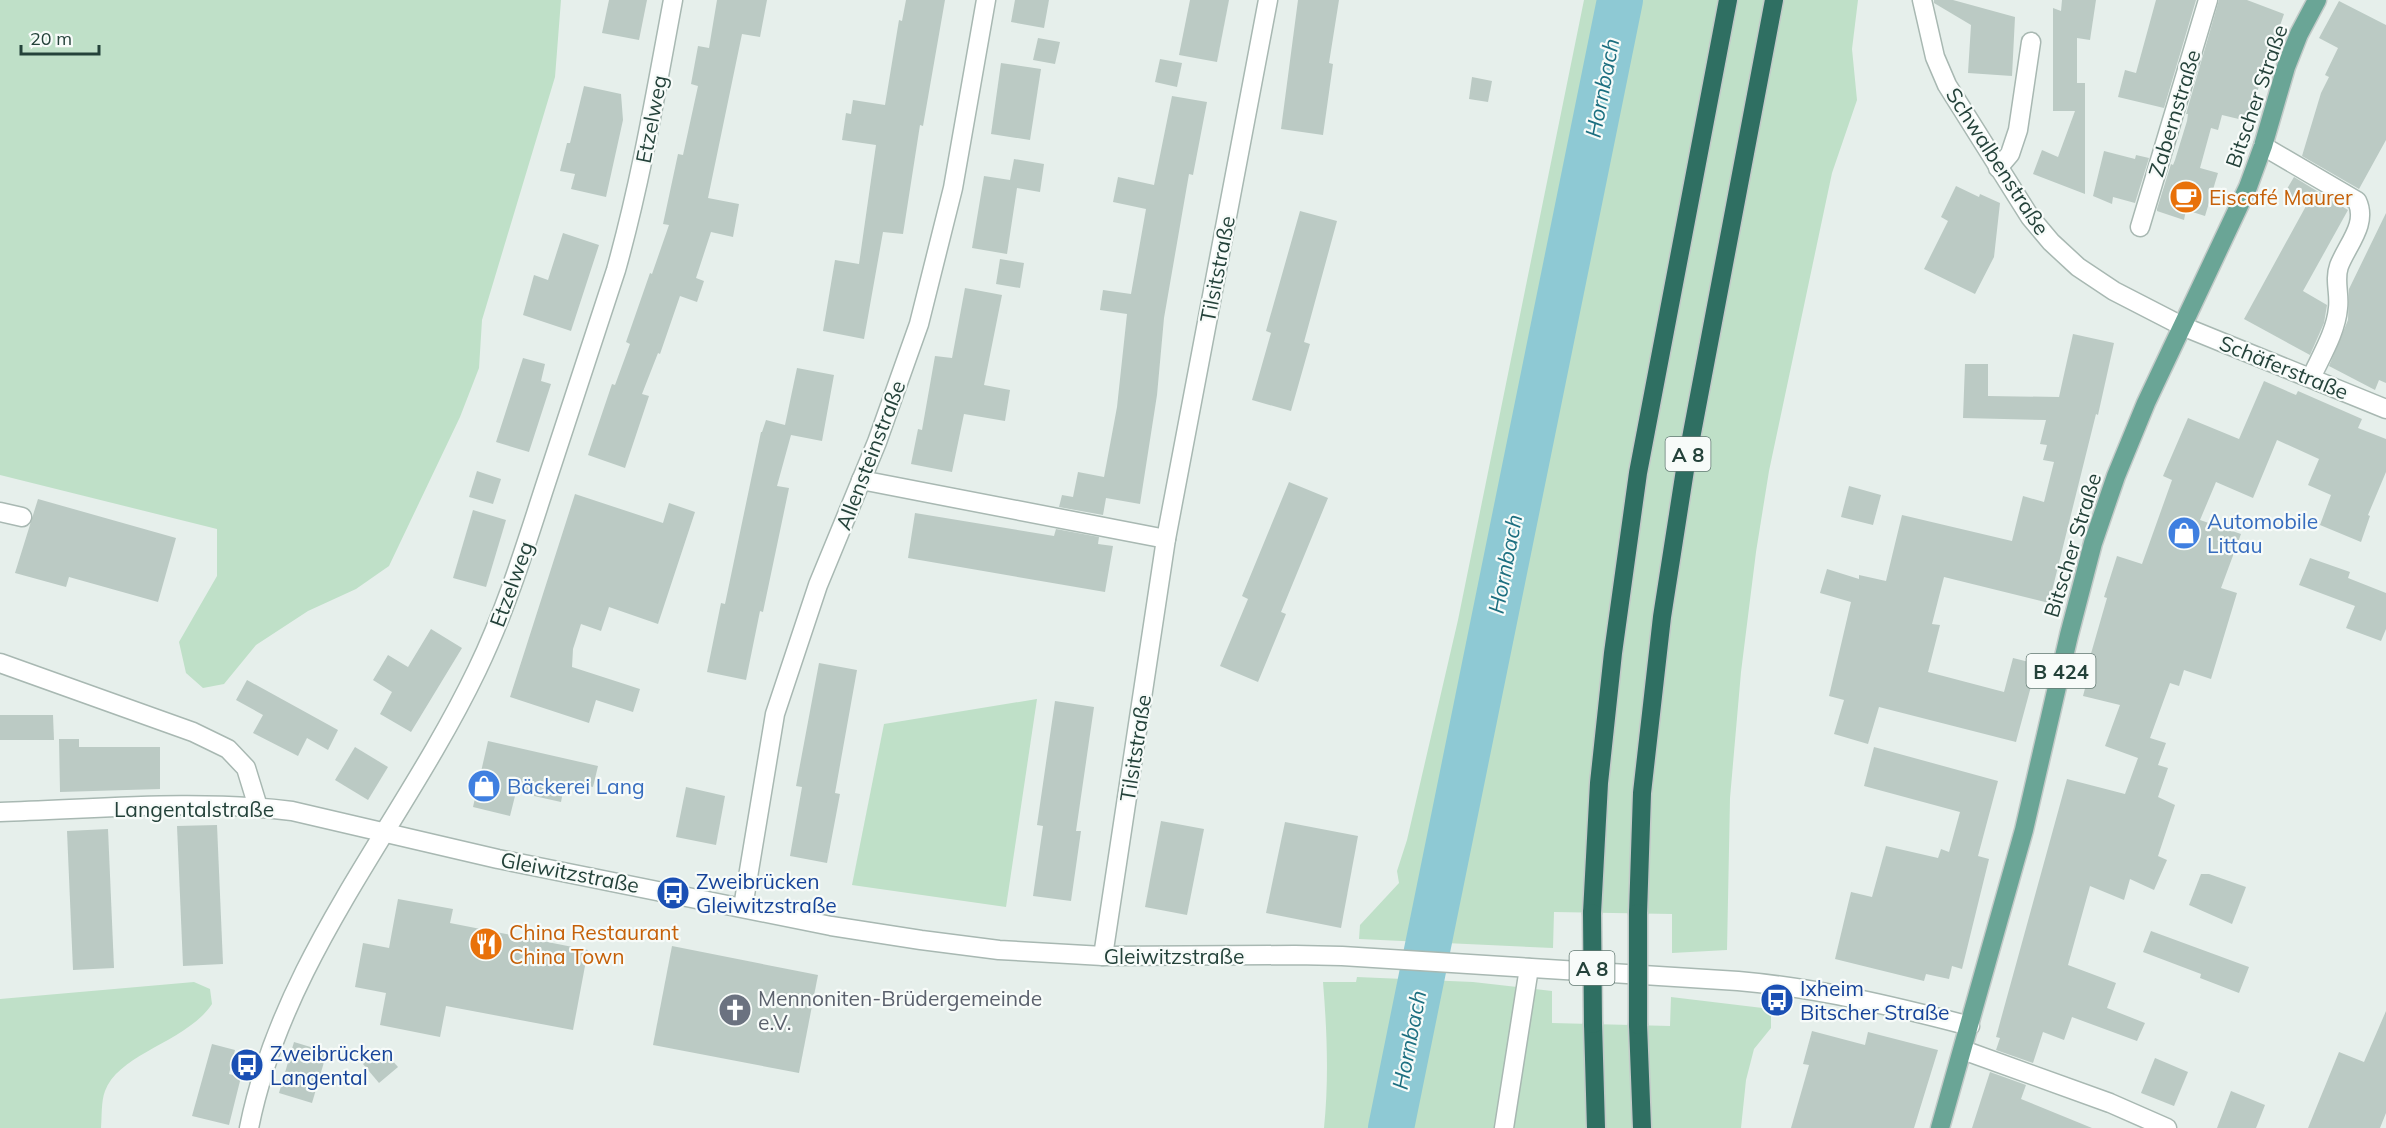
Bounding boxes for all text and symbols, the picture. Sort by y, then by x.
scale bar [21,18,99,56]
street label: Bitscher Straße [2219,21,2293,171]
text: 20 m [30,27,72,50]
water label: Hornbach [1579,36,1625,140]
street label: Zabernstraße [2142,46,2206,180]
street label: Etzelweg [630,73,672,165]
street label: Schwalbenstraße [1941,83,2055,239]
cafe icon: Eiscafé Maurer [2168,179,2204,215]
place label: Eiscafé Maurer [2209,184,2353,210]
street label: Tilsitstraße [1194,214,1240,324]
street label: Schäferstraße [2216,329,2352,405]
street label: Allensteinstraße [830,377,910,533]
road number: A 8 [1666,437,1710,471]
street label: Bitscher Straße [2038,470,2106,620]
place label: Automobile Littau [2207,508,2318,558]
water label: Hornbach [1482,512,1528,616]
shop icon: Automobile Littau [2166,515,2202,551]
street label: Etzelweg [484,538,538,630]
road number: B 424 [2026,654,2096,688]
street label: Tilsitstraße [1114,693,1156,803]
shop icon: Bäckerei Lang [466,768,502,804]
place label: Bäckerei Lang [507,773,645,799]
street label: Langentalstraße [114,796,274,822]
street label: Gleiwitzstraße [498,846,642,898]
place label: Zweibrücken Gleiwitzstraße [696,868,837,918]
bus stop icon: Zweibrücken Gleiwitzstraße [655,875,691,911]
place label: China Restaurant China Town [509,919,679,969]
restaurant icon: China Restaurant China Town [468,926,504,962]
street label: Gleiwitzstraße [1104,943,1244,969]
road number: A 8 [1570,951,1614,985]
place label: Ixheim Bitscher Straße [1800,975,1950,1025]
bus stop icon: Ixheim Bitscher Straße [1759,982,1795,1018]
place label: Mennoniten-Brüdergemeinde e.V. [758,985,1042,1035]
water label: Hornbach [1386,988,1432,1092]
church icon: Mennoniten-Brüdergemeinde e.V. [717,992,753,1028]
place label: Zweibrücken Langental [270,1040,393,1090]
bus stop icon: Zweibrücken Langental [229,1047,265,1083]

